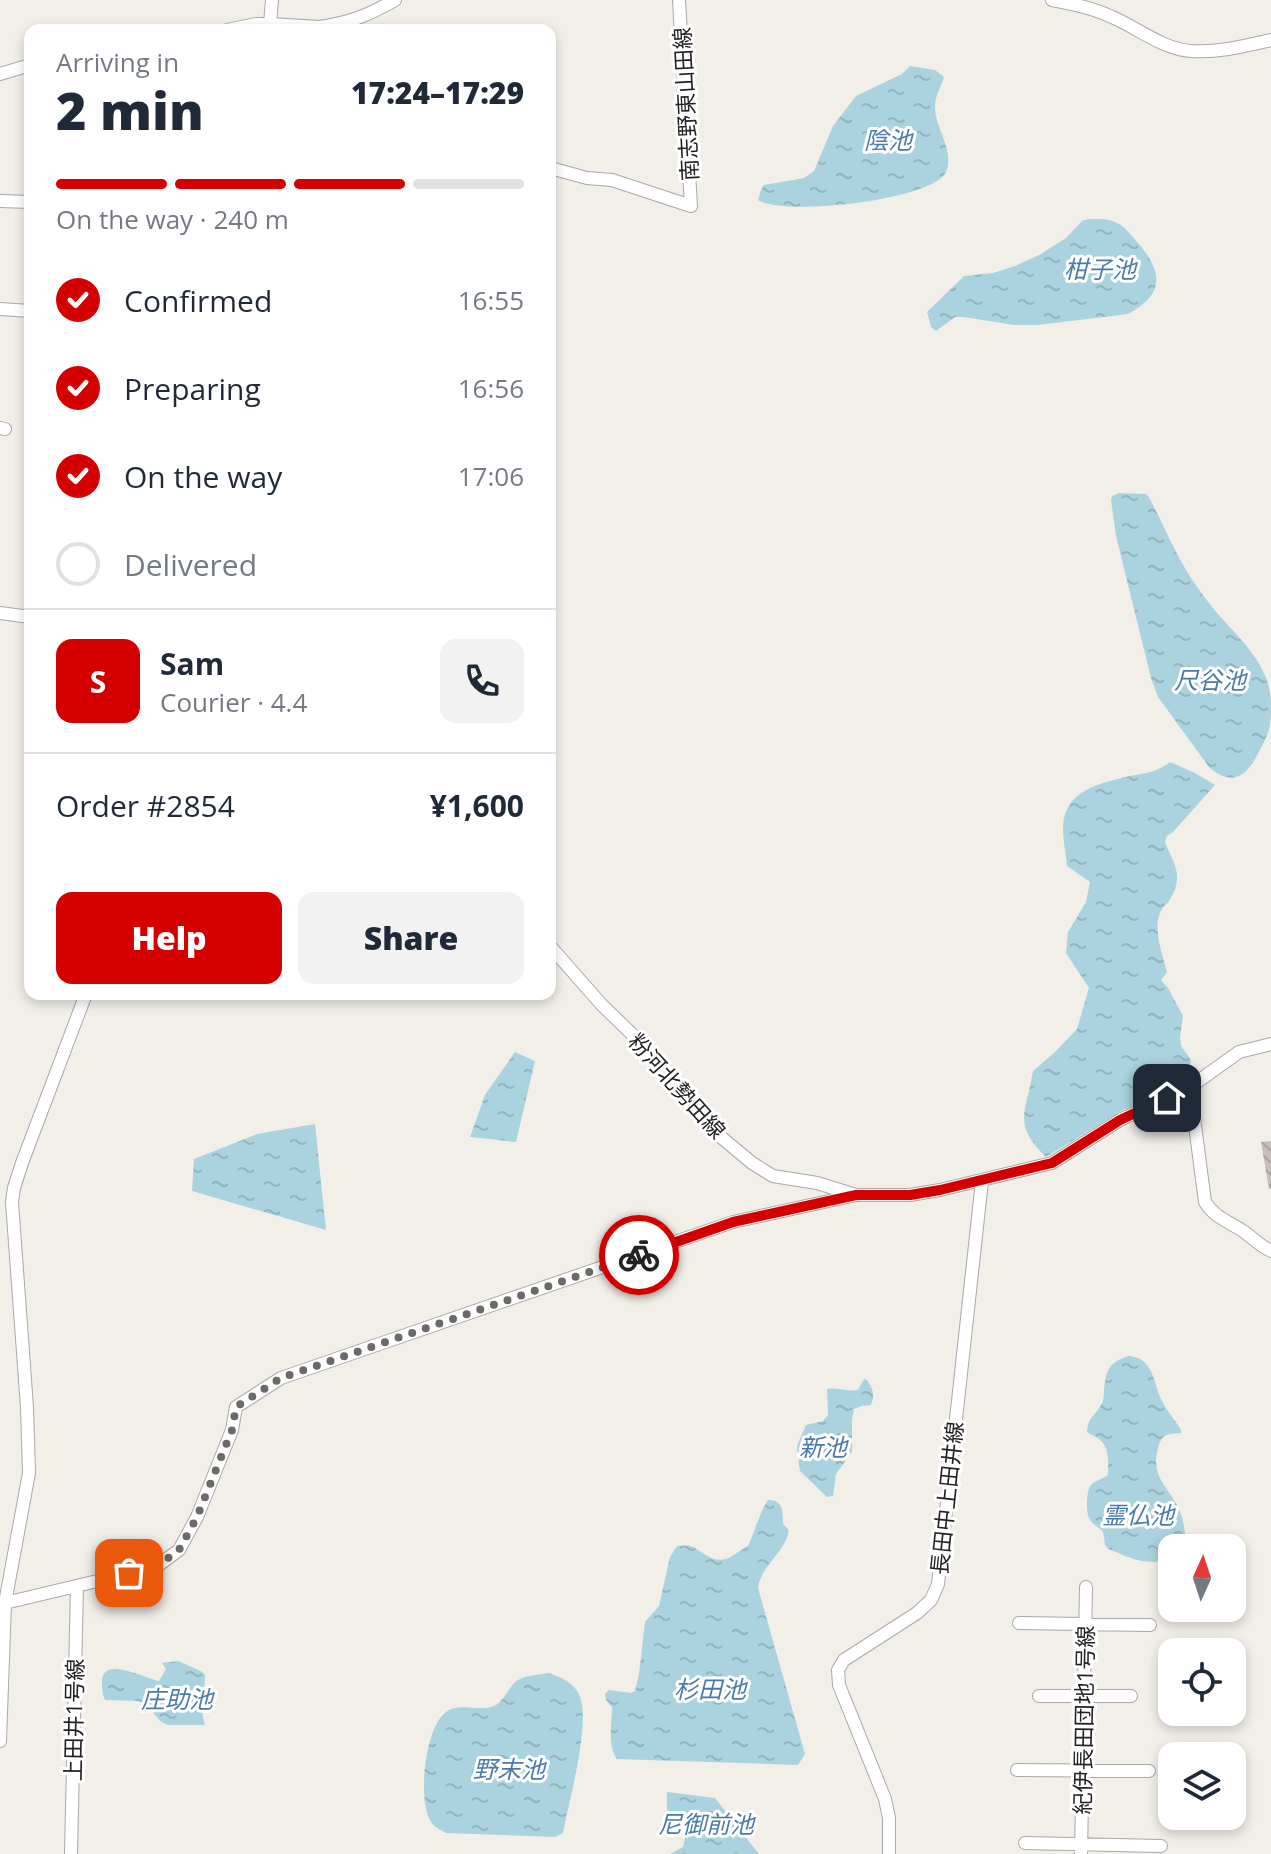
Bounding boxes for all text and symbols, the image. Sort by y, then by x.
street label: 南志野東山田線 [666,26,704,182]
text: Arriving in [56,44,179,80]
text: 17:24–17:29 [351,72,524,113]
text: 2 min [56,74,204,145]
water label: 陰池 [864,123,914,156]
text: On the way · 240 m [56,201,289,237]
water label: 柑子池 [1064,252,1138,285]
icon: check [56,278,100,322]
text: Confirmed [124,280,272,321]
text: 16:55 [458,282,524,318]
icon: check [56,366,100,410]
text: Preparing [124,368,261,409]
text: 16:56 [458,370,524,406]
icon: check [56,454,100,498]
text: On the way [124,456,282,497]
text: 17:06 [458,458,524,494]
text: Delivered [124,544,257,585]
button: phone [440,639,524,723]
text: Sam [160,643,224,684]
text: S [90,661,106,702]
water label: 尺谷池 [1174,663,1248,696]
text: Courier · 4.4 [160,684,307,720]
text: Order #2854 [56,785,235,826]
text: ¥1,600 [430,785,524,826]
button: Help [56,892,282,984]
button: Share [298,892,524,984]
street label: 粉河北勢田線 [622,1026,733,1144]
pin [1133,1064,1201,1132]
icon: home [1145,1076,1189,1120]
courier [599,1215,679,1295]
icon: bike [617,1233,661,1277]
street label: 長田中上田井線 [923,1420,969,1576]
water label: 新池 [799,1430,849,1463]
water label: 霊仏池 [1102,1498,1176,1531]
north arrow [1158,1534,1246,1622]
map controls [1158,1534,1246,1830]
pin [95,1539,163,1607]
icon: bag [107,1551,151,1595]
street label: 紀伊長田団地1号線 [1066,1625,1100,1815]
button: locate [1158,1638,1246,1726]
street label: 上田井1号線 [57,1658,89,1782]
water label: 杉田池 [674,1672,748,1705]
water label: 庄助池 [141,1682,215,1715]
button: layers [1158,1742,1246,1830]
water label: 野末池 [473,1752,547,1785]
water label: 尼御前池 [658,1807,756,1840]

